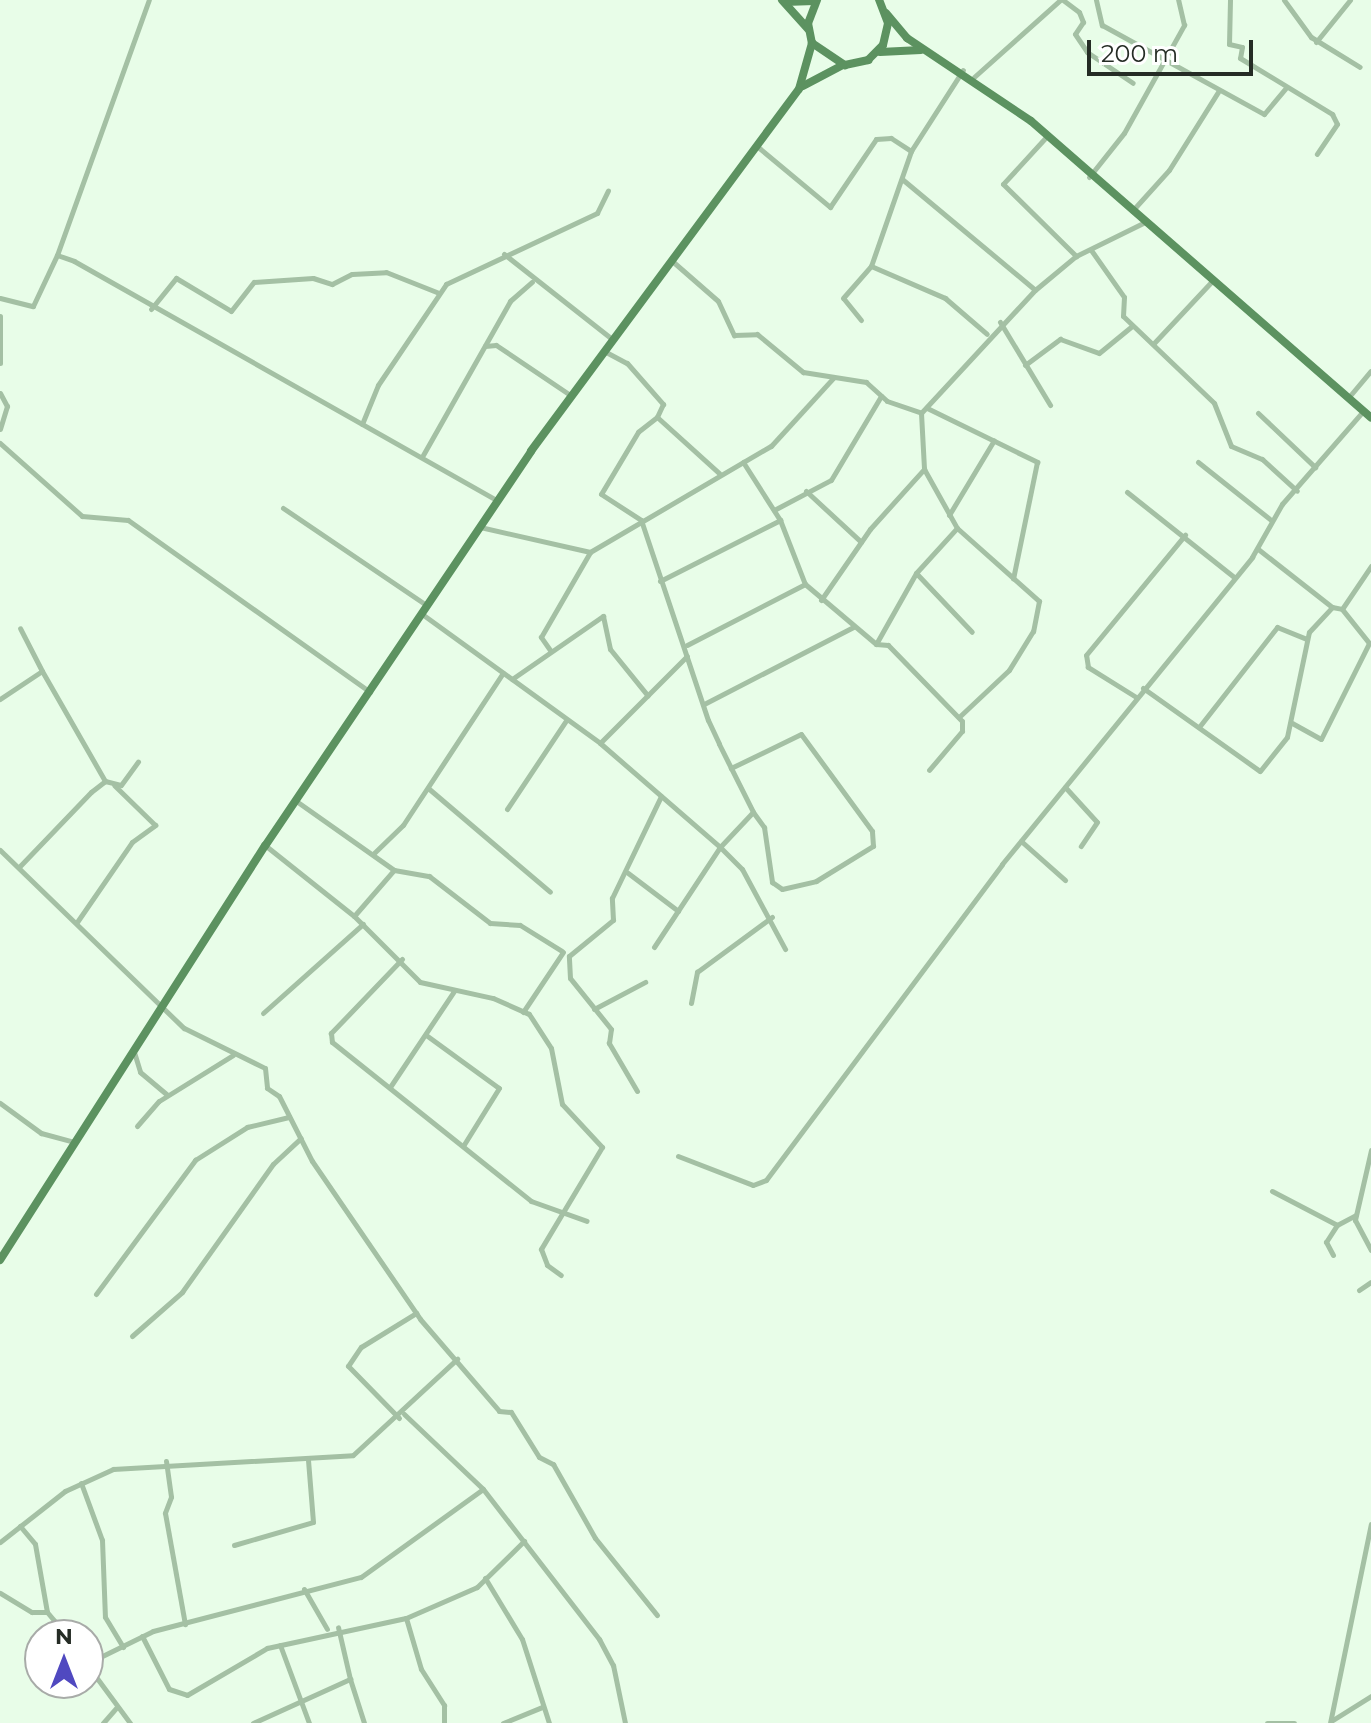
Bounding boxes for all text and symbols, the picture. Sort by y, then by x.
scale bar [1091,24,1257,74]
text: 200 m [1101,39,1178,68]
north arrow [24,1619,104,1699]
text: N [55,1623,73,1650]

